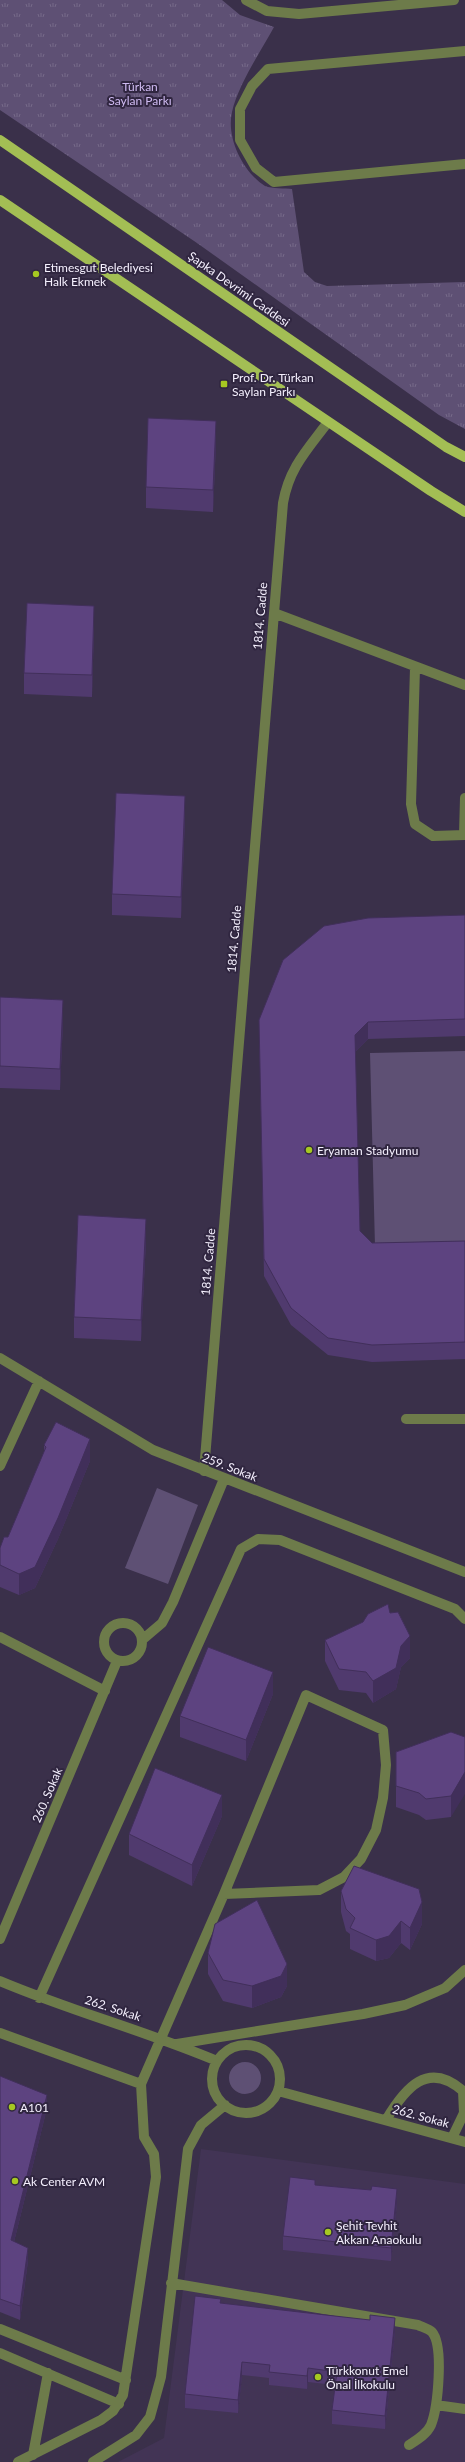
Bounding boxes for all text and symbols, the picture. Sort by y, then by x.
park label: Türkan Saylan Parkı [108,79,172,108]
street label: Şapka Devrimi Caddesi [185,248,293,330]
place label: Etimesgut Belediyesi Halk Ekmek [44,260,153,289]
marker: Etimesgut Belediyesi Halk Ekmek [31,269,41,279]
place label: Prof. Dr. Türkan Saylan Parkı [232,370,314,399]
marker: Prof. Dr. Türkan Saylan Parkı [219,379,229,389]
street label: 1814. Cadde [250,582,270,650]
street label: 1814. Cadde [224,905,244,973]
place label: Eryaman Stadyumu [317,1143,418,1158]
marker: Eryaman Stadyumu [304,1145,314,1155]
street label: 1814. Cadde [198,1228,218,1296]
street label: 259. Sokak [200,1450,261,1485]
street label: 260. Sokak [29,1764,66,1825]
street label: 262. Sokak [83,1992,144,2024]
place label: A101 [20,2100,49,2115]
street label: 262. Sokak [391,2101,452,2131]
marker: A101 [7,2102,17,2112]
place label: Ak Center AVM [23,2174,105,2189]
marker: Ak Center AVM [10,2176,20,2186]
place label: Şehit Tevhit Akkan Anaokulu [336,2218,422,2247]
marker: Şehit Tevhit Akkan Anaokulu [323,2227,333,2237]
place label: Türkkonut Emel Önal İlkokulu [326,2363,408,2392]
marker: Türkkonut Emel Önal İlkokulu [313,2372,323,2382]

